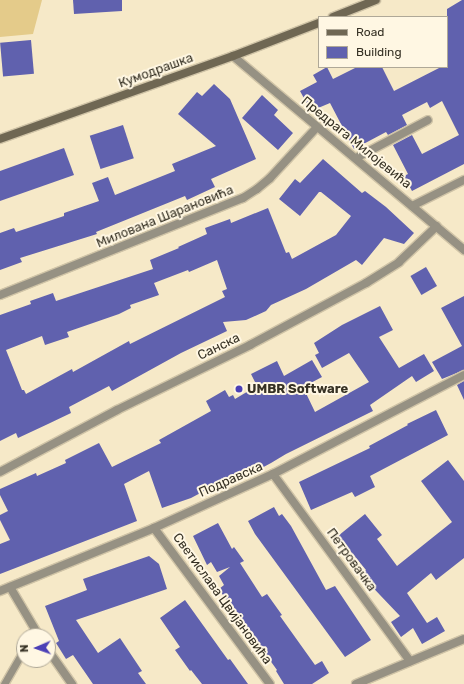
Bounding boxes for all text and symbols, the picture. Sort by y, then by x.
legend [318,16,448,68]
text: Road [356,25,384,39]
text: Building [356,45,402,59]
street label: Кумодрашка [117,50,195,92]
street label: Предрага Милојевића [298,94,414,192]
street label: Милована Шарановића [94,182,236,252]
street label: Санска [195,330,243,364]
place label: UMBR Software [247,381,348,397]
marker: UMBR Software [234,384,244,394]
street label: Подравска [197,459,265,501]
street label: Петровачка [323,525,379,595]
street label: Светислава Цвијановића [169,530,275,668]
north arrow [16,628,56,668]
text: N [18,644,31,653]

